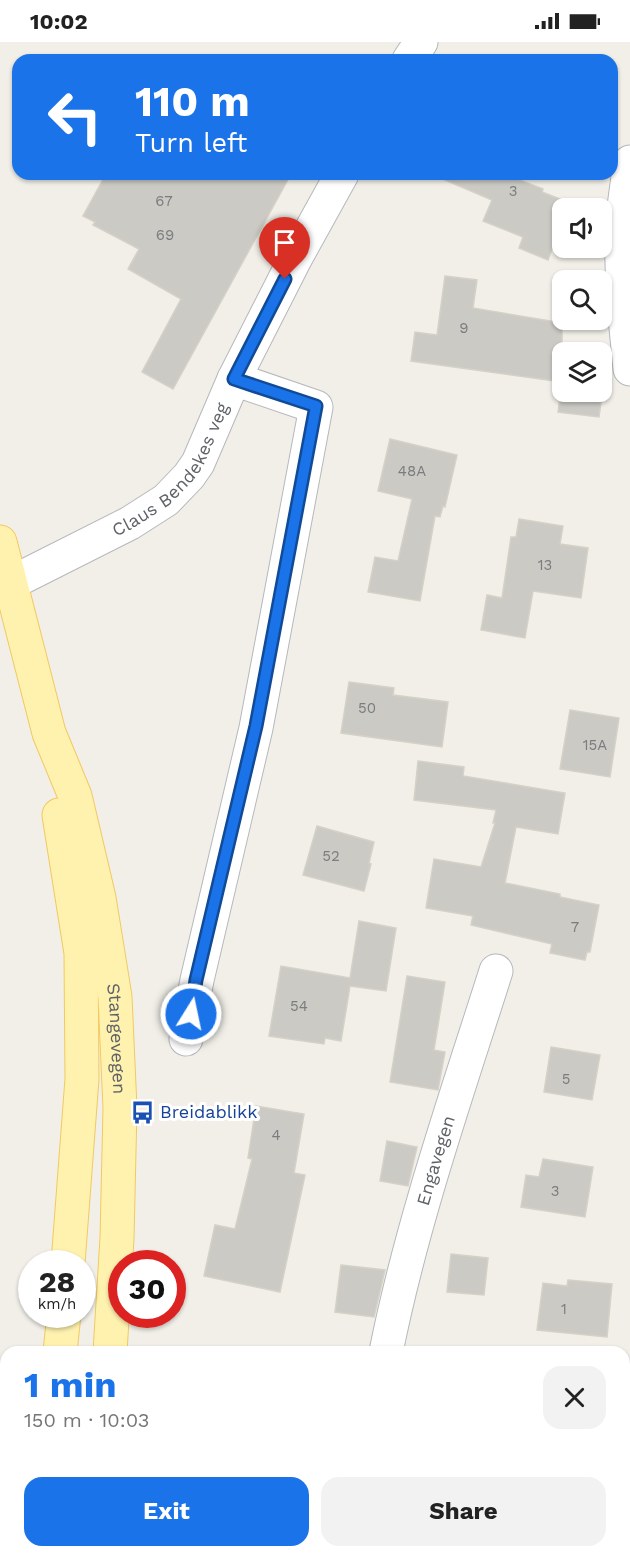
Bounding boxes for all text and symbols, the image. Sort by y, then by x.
text: 10:02 [30,9,88,34]
text: 110 m [135,77,250,126]
icon: left [36,78,114,156]
text: Turn left [135,127,247,159]
house number: 3 [509,182,517,200]
house number: 67 [155,192,173,210]
map controls [552,198,612,402]
button: sound [552,198,612,258]
pin [259,217,310,279]
house number: 69 [156,226,174,244]
icon: arrive [268,226,301,259]
button: search [552,270,612,330]
house number: 9 [459,319,469,337]
button: layers [552,342,612,402]
street label: Claus Bendekes veg [108,399,233,540]
house number: 48A [398,462,426,480]
house number: 13 [538,556,552,574]
house number: 50 [358,699,376,717]
house number: 15A [583,736,607,754]
house number: 52 [322,847,340,865]
house number: 7 [571,918,579,936]
street label: Stangevegen [103,981,130,1094]
position arrow [159,982,223,1046]
house number: 54 [290,997,308,1015]
house number: 5 [562,1070,570,1088]
bus stop icon: Breidablikk [129,1099,155,1125]
place label: Breidablikk [160,1101,257,1122]
street label: Engavegen [412,1113,459,1208]
house number: 4 [271,1126,281,1144]
house number: 3 [551,1182,559,1200]
speed limit sign: 30 [108,1250,186,1328]
text: 28 [39,1264,75,1299]
text: km/h [38,1295,76,1313]
house number: 1 [561,1300,567,1318]
text: 1 min [24,1364,116,1406]
button: close [543,1366,606,1429]
text: 150 m · 10:03 [24,1408,149,1432]
button: Exit [24,1477,309,1546]
button: Share [321,1477,606,1546]

